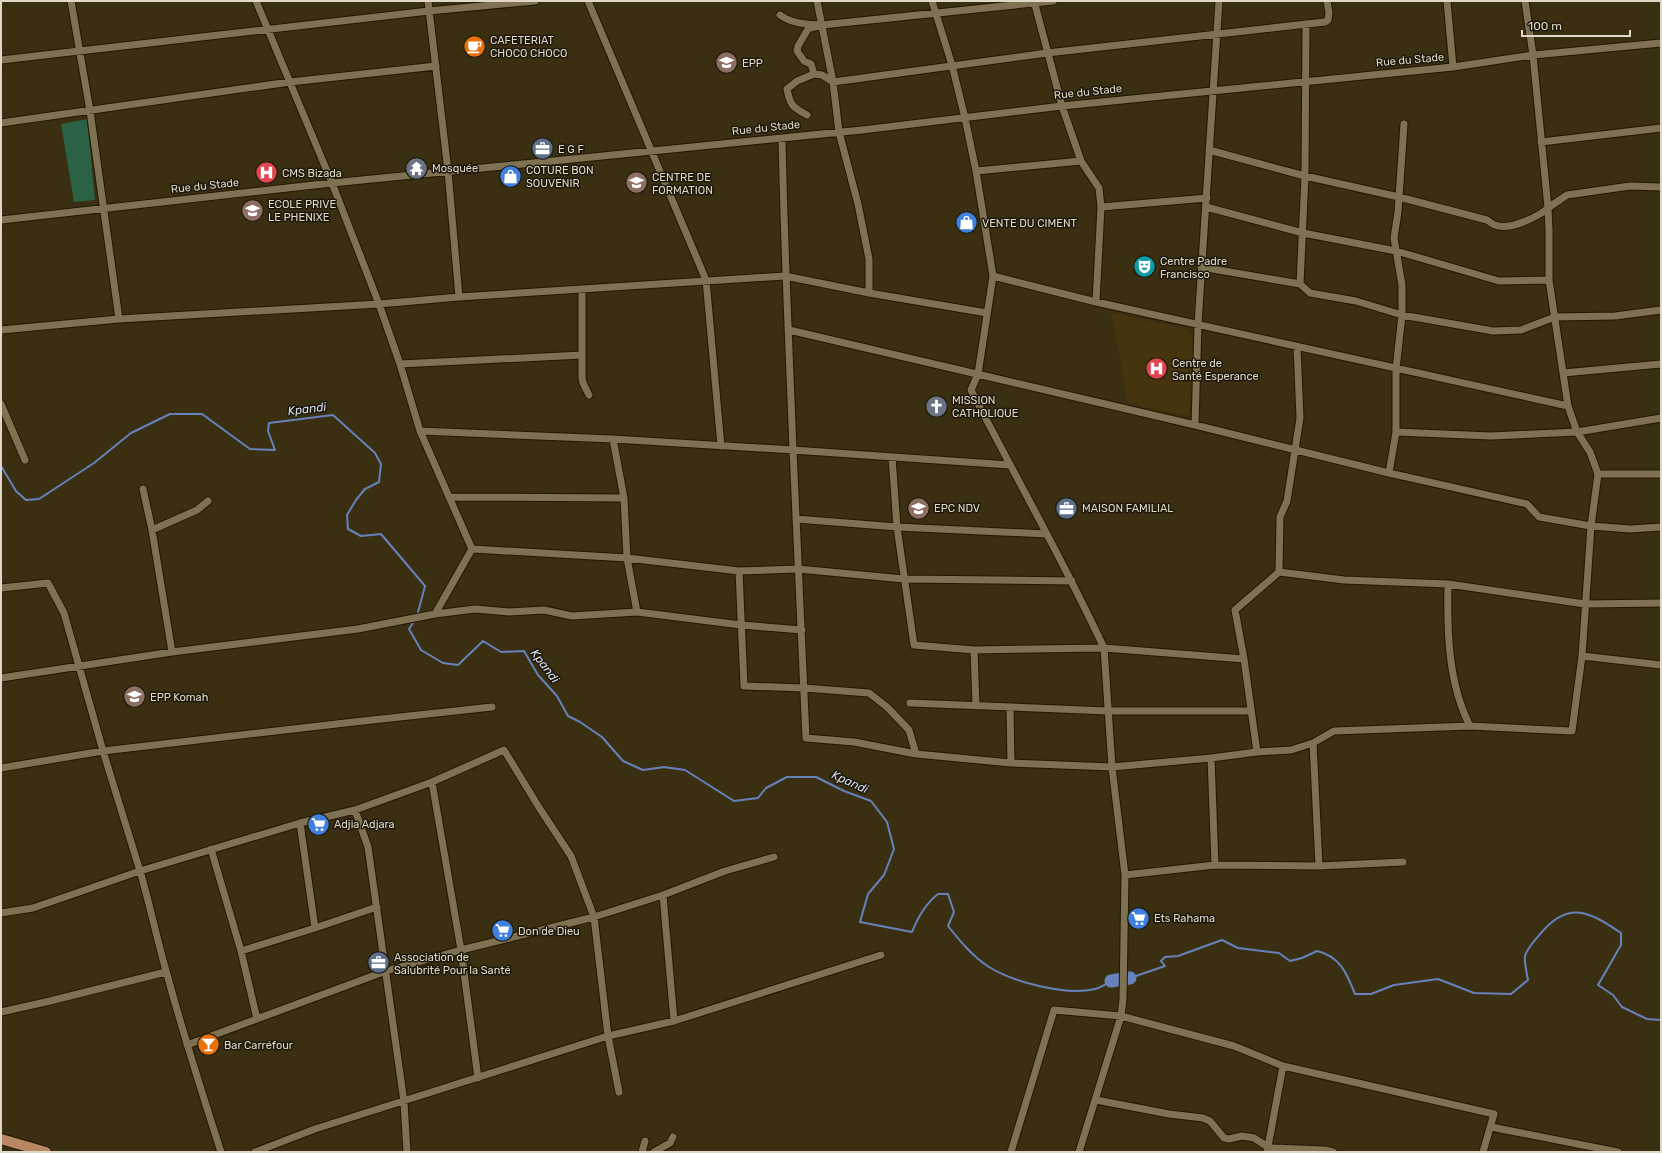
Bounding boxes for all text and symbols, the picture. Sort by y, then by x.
scale bar [1522,12,1630,38]
text: 100 m [1528,19,1562,33]
cafe icon: CAFETERIAT CHOCO CHOCO [461,33,487,59]
place label: CAFETERIAT CHOCO CHOCO [490,34,568,60]
school or university icon: EPP [714,50,740,76]
street label: Rue du Stade [1375,51,1445,69]
place label: EPP [742,57,763,70]
street label: Rue du Stade [1053,82,1123,102]
street label: Rue du Stade [731,118,801,138]
office icon: E G F [529,136,555,162]
place label: E G F [558,143,584,156]
temple icon: Mosquée [404,155,430,181]
hospital icon: CMS Bizada [254,160,280,186]
place label: Mosquée [432,162,478,175]
shop icon: COTURE BON SOUVENIR [497,163,523,189]
place label: COTURE BON SOUVENIR [526,164,594,190]
place label: CMS Bizada [282,167,342,180]
school or university icon: CENTRE DE FORMATION [624,170,650,196]
place label: CENTRE DE FORMATION [652,171,713,197]
street label: Rue du Stade [170,176,240,196]
school or university icon: ECOLE PRIVE LE PHENIXE [239,197,265,223]
place label: ECOLE PRIVE LE PHENIXE [268,198,336,224]
shop icon: VENTE DU CIMENT [954,210,980,236]
place label: VENTE DU CIMENT [982,217,1078,230]
theatre icon: Centre Padre Francisco [1131,254,1157,280]
place label: Centre Padre Francisco [1160,255,1227,281]
hospital icon: Centre de Santé Esperance [1144,356,1170,382]
place label: Centre de Santé Esperance [1172,357,1259,383]
church icon: MISSION CATHOLIQUE [923,393,949,419]
place label: MISSION CATHOLIQUE [952,394,1019,420]
water label: Kpandi [287,400,328,418]
school or university icon: EPC NDV [906,495,932,521]
office icon: MAISON FAMILIAL [1053,495,1079,521]
place label: EPC NDV [934,502,980,515]
place label: MAISON FAMILIAL [1082,502,1174,515]
water label: Kpandi [528,646,563,686]
school or university icon: EPP Komah [121,684,147,710]
place label: EPP Komah [150,691,208,704]
water label: Kpandi [830,768,871,797]
supermarket icon: Adjia Adjara [306,811,332,837]
place label: Adjia Adjara [334,818,395,831]
supermarket icon: Ets Rahama [1125,905,1151,931]
place label: Ets Rahama [1154,912,1215,925]
supermarket icon: Don de Dieu [490,918,516,944]
place label: Don de Dieu [518,925,580,938]
office icon: Association de Salubrité Pour la Santé [366,950,392,976]
place label: Association de Salubrité Pour la Santé [394,951,511,977]
bar icon: Bar Carréfour [196,1032,222,1058]
place label: Bar Carréfour [224,1039,294,1052]

